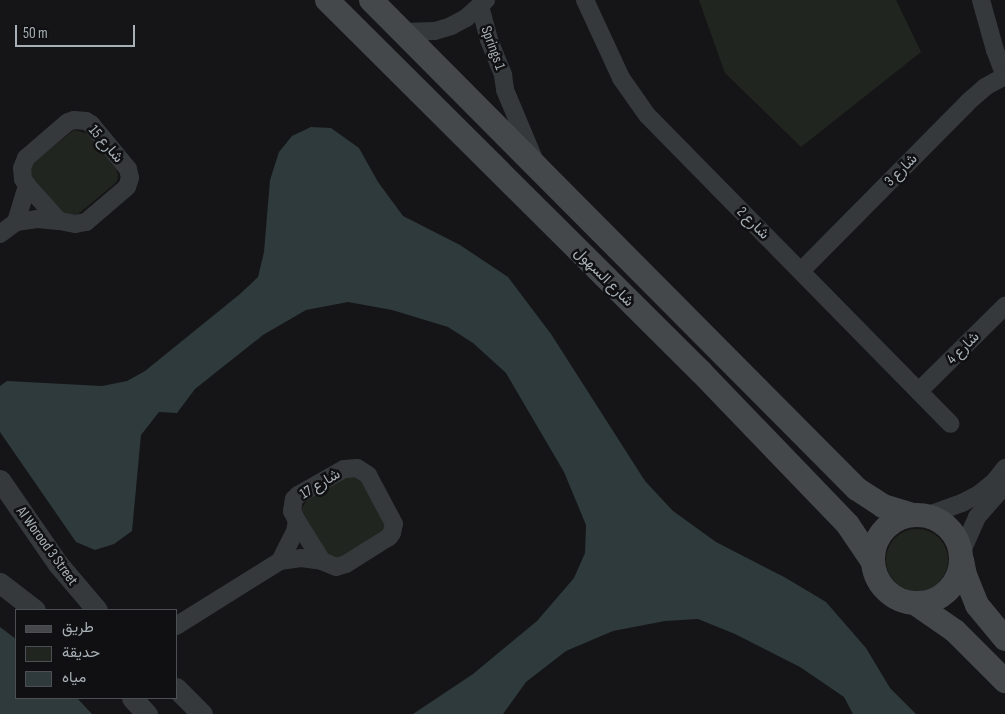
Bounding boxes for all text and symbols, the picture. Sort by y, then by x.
scale bar [18,15,138,47]
text: 50 m [23,24,48,43]
street label: Springs 1 [477,24,509,72]
street label: شارع 15 [85,122,127,166]
street label: شارع 3 [881,150,921,190]
street label: شارع 2 [733,203,773,243]
street label: شارع السهول [570,243,638,311]
street label: شارع 4 [943,328,983,368]
street label: شارع 17 [297,465,343,503]
street label: Al Worood 3 Street [12,503,82,589]
legend [15,609,178,699]
text: طريق [62,618,94,637]
text: حديقة [62,643,100,662]
text: مياه [62,668,86,687]

